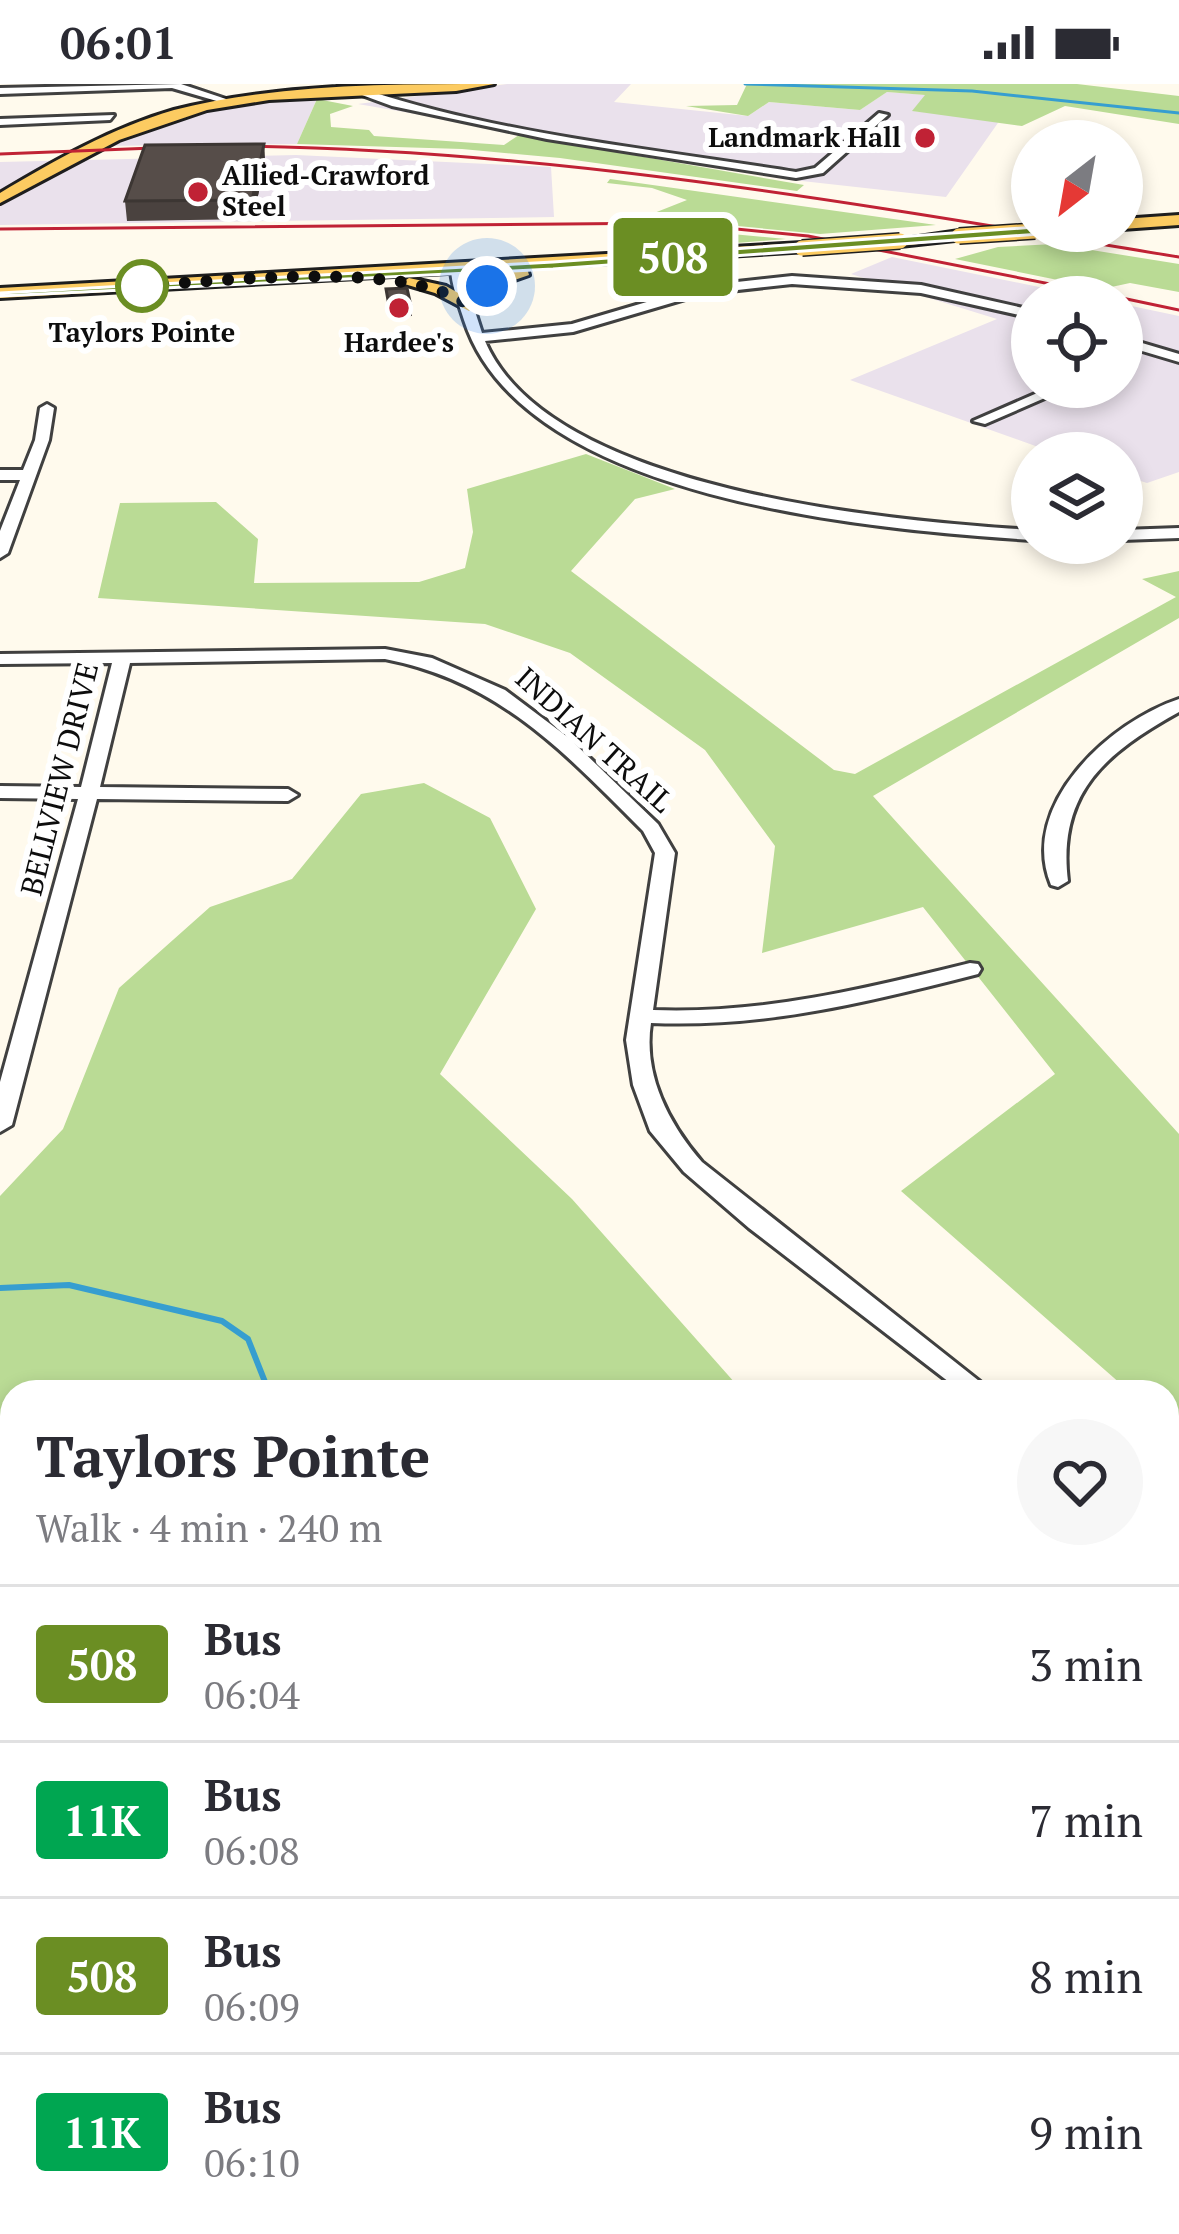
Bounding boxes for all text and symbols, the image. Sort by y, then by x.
text: 06:01 [60,12,177,72]
place label: Landmark Hall [708,119,901,155]
north arrow [1011,120,1143,252]
map controls [1011,120,1143,564]
marker: Landmark Hall [912,125,938,151]
place label: Allied-Crawford Steel [222,157,429,224]
marker: Allied-Crawford Steel [185,179,211,205]
line badge: 508 [604,218,742,296]
text: 508 [637,229,709,285]
your location [457,256,517,316]
marker: Taylors Pointe [117,261,167,311]
button: locate [1011,276,1143,408]
marker: Hardee's [386,295,412,321]
place label: Taylors Pointe [49,314,235,350]
place label: Hardee's [344,324,454,360]
button: layers [1011,432,1143,564]
street label: BELLVIEW DRIVE [11,658,107,899]
street label: INDIAN TRAIL [507,658,682,821]
text: Taylors Pointe [36,1418,430,1493]
button: heart [1017,1419,1143,1545]
text: Walk · 4 min · 240 m [36,1501,382,1553]
text: Bus [204,1608,282,1668]
text: 3 min [1029,1634,1143,1694]
text: 508 [66,1636,138,1692]
text: 06:04 [204,1668,300,1720]
text: Bus [204,1764,282,1824]
text: 7 min [1029,1790,1143,1850]
text: 11K [63,1792,141,1848]
text: 06:08 [204,1824,300,1876]
text: Bus [204,1920,282,1980]
text: 8 min [1029,1946,1143,2006]
text: 508 [66,1948,138,2004]
text: 06:09 [204,1980,300,2032]
text: Bus [204,2076,282,2136]
text: 9 min [1029,2102,1143,2162]
text: 11K [63,2104,141,2160]
text: 06:10 [204,2136,300,2188]

